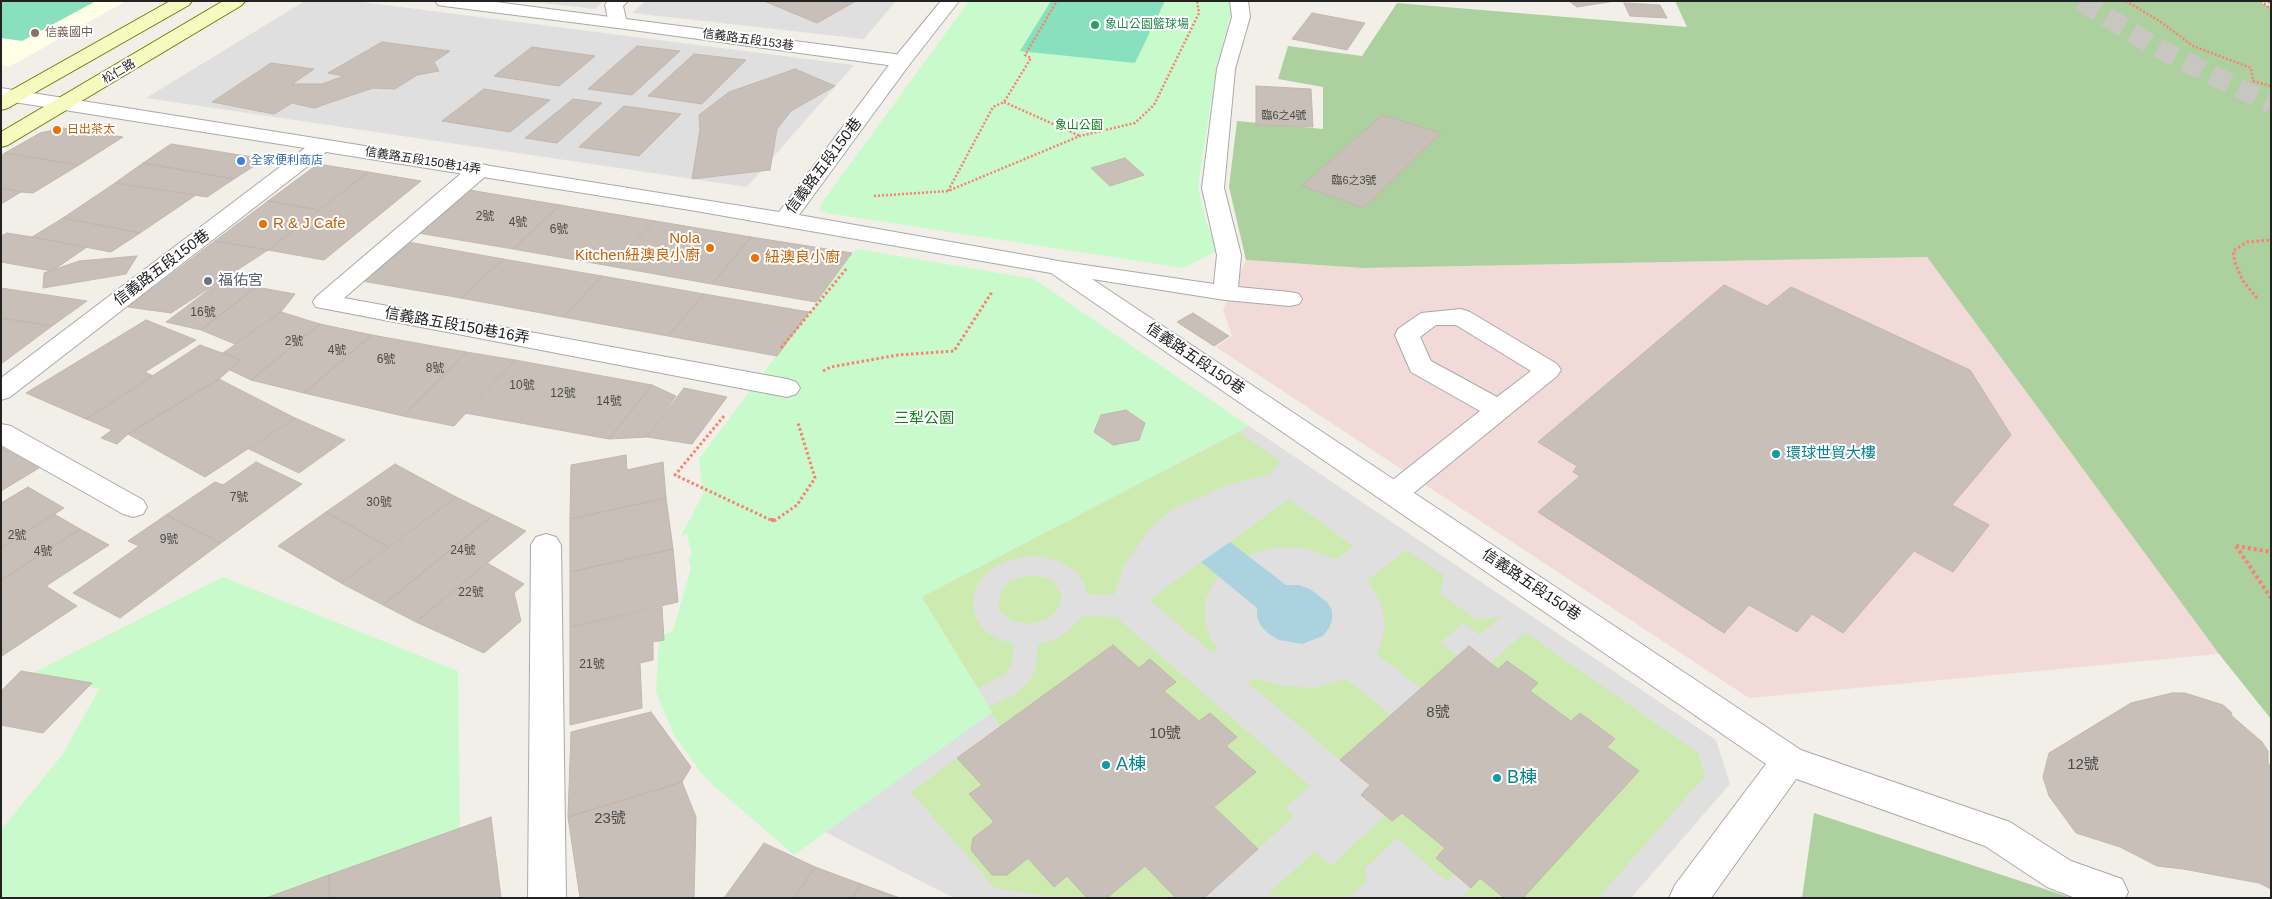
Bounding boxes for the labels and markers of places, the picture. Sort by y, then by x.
place label: 象山公園籃球場 [1105,18,1189,32]
marker: 象山公園籃球場 [1089,19,1101,31]
place label: 信義國中 [45,26,93,40]
marker: 信義國中 [29,27,41,39]
place label: 日出茶太 [67,123,115,137]
marker: 日出茶太 [51,124,63,136]
place label: 全家便利商店 [251,154,323,168]
marker: 全家便利商店 [235,155,247,167]
place label: R & J Cafe [273,215,346,233]
marker: R & J Cafe [257,218,269,230]
place label: Nola Kitchen紐澳良小廚 [575,230,700,265]
marker: Nola Kitchen紐澳良小廚 [704,242,716,254]
place label: 紐澳良小廚 [765,249,840,267]
marker: 紐澳良小廚 [749,252,761,264]
place label: 福佑宮 [218,272,263,290]
marker: 福佑宮 [202,275,214,287]
place label: 環球世貿大樓 [1786,445,1876,463]
marker: 環球世貿大樓 [1770,448,1782,460]
place label: A棟 [1116,754,1146,776]
marker: A棟 [1100,759,1112,771]
place label: B棟 [1507,767,1537,789]
marker: B棟 [1491,772,1503,784]

